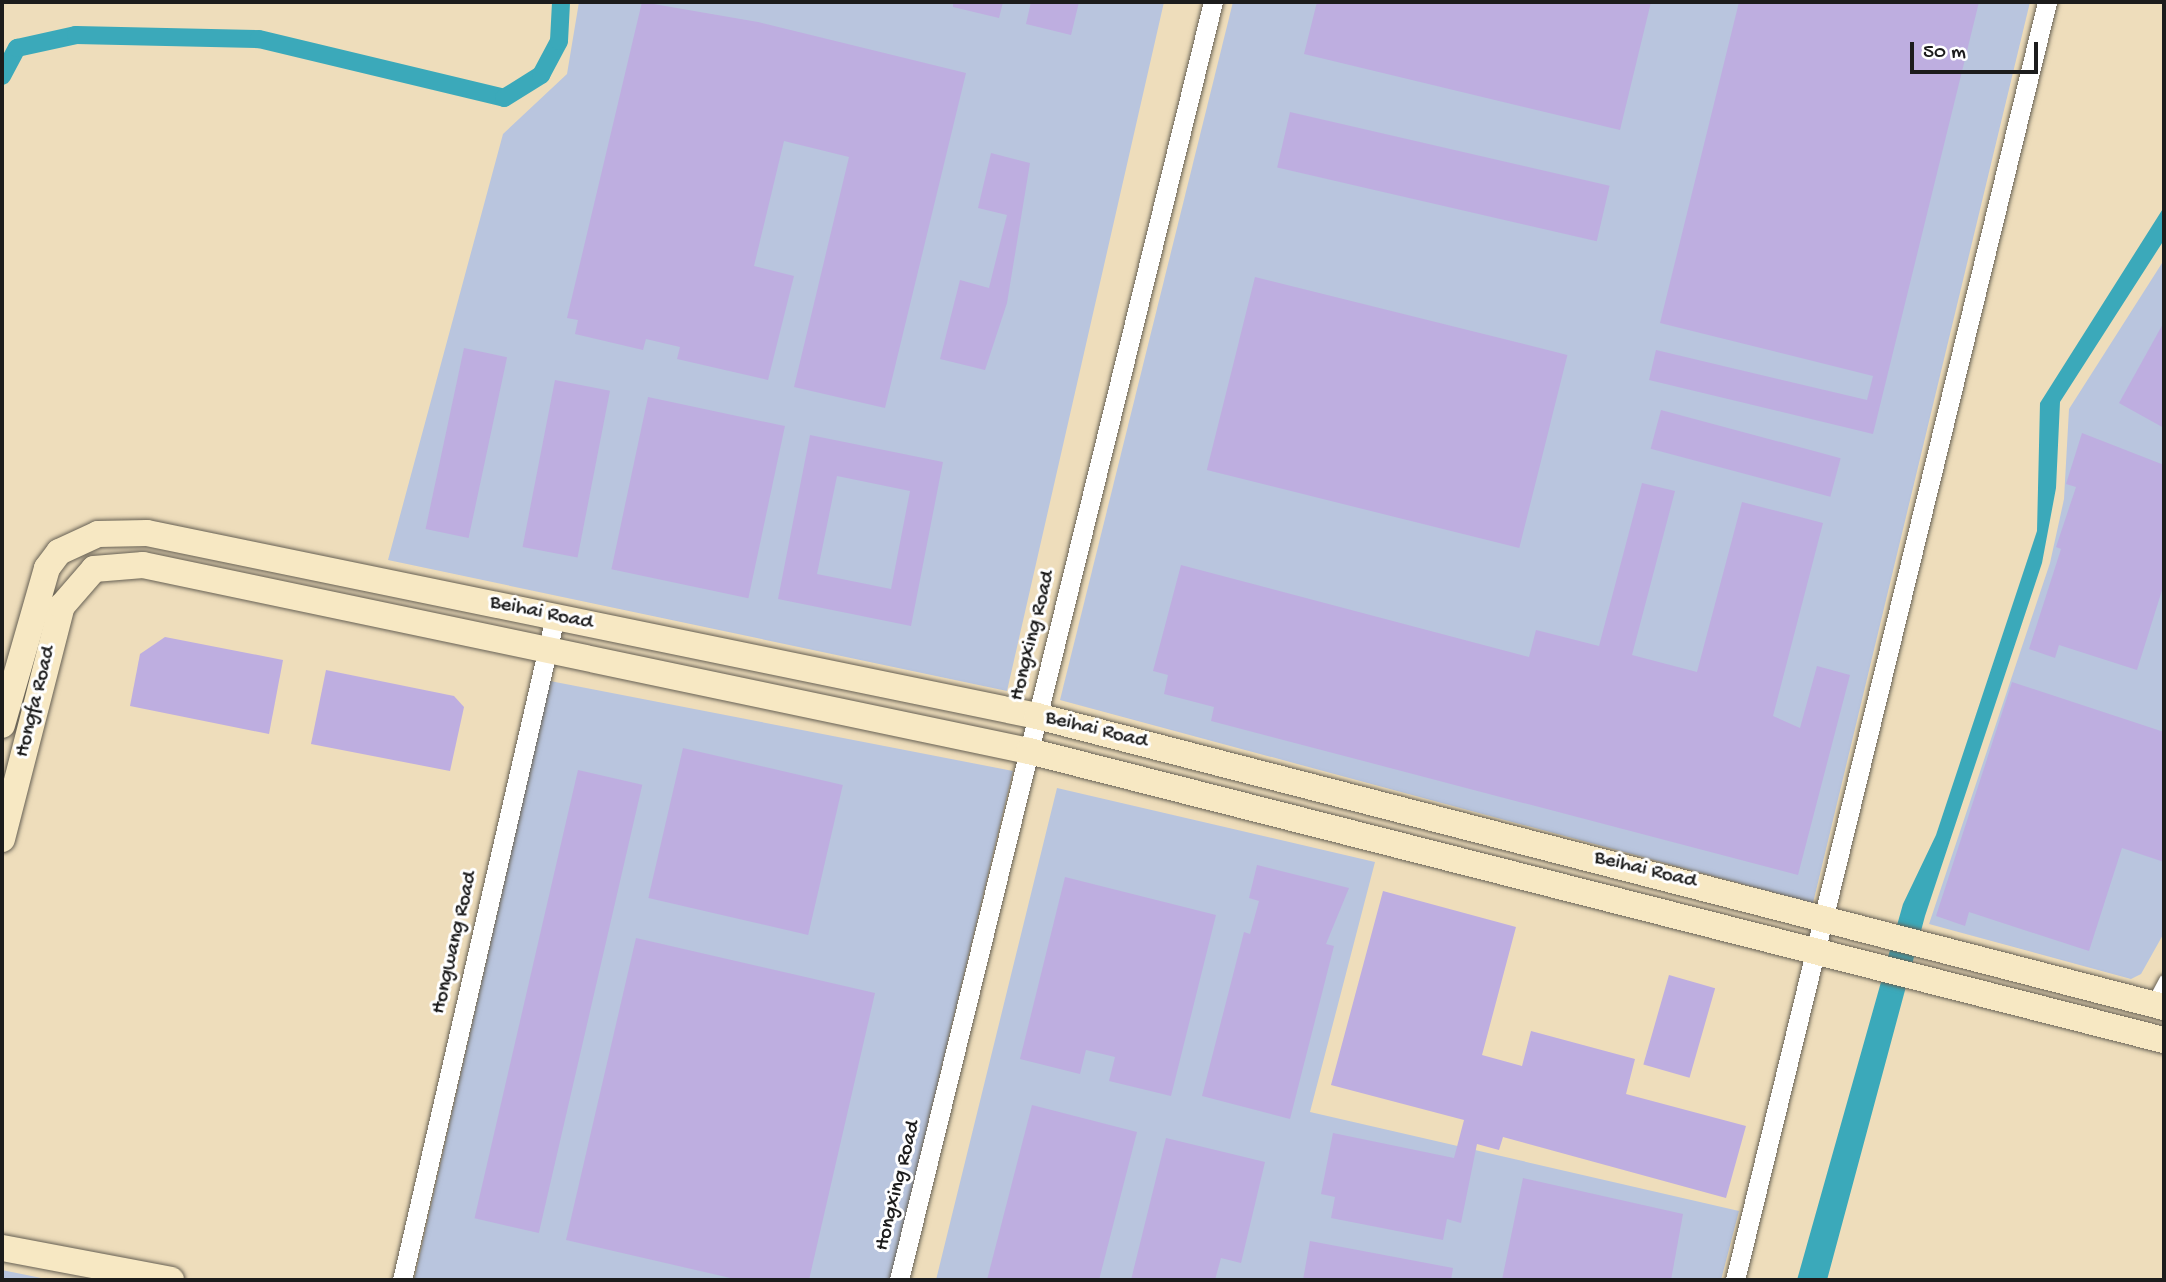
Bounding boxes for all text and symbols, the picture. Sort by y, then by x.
scale bar [1914,28,2042,72]
text: 50 m [1923,41,1966,66]
street label: Hongxing Road [1006,568,1062,704]
street label: Beihai Road [487,591,595,637]
street label: Hongfa Road [11,644,63,760]
street label: Beihai Road [1042,706,1150,756]
street label: Beihai Road [1591,846,1699,896]
street label: Hongwang Road [427,869,485,1017]
street label: Hongxing Road [871,1118,927,1254]

